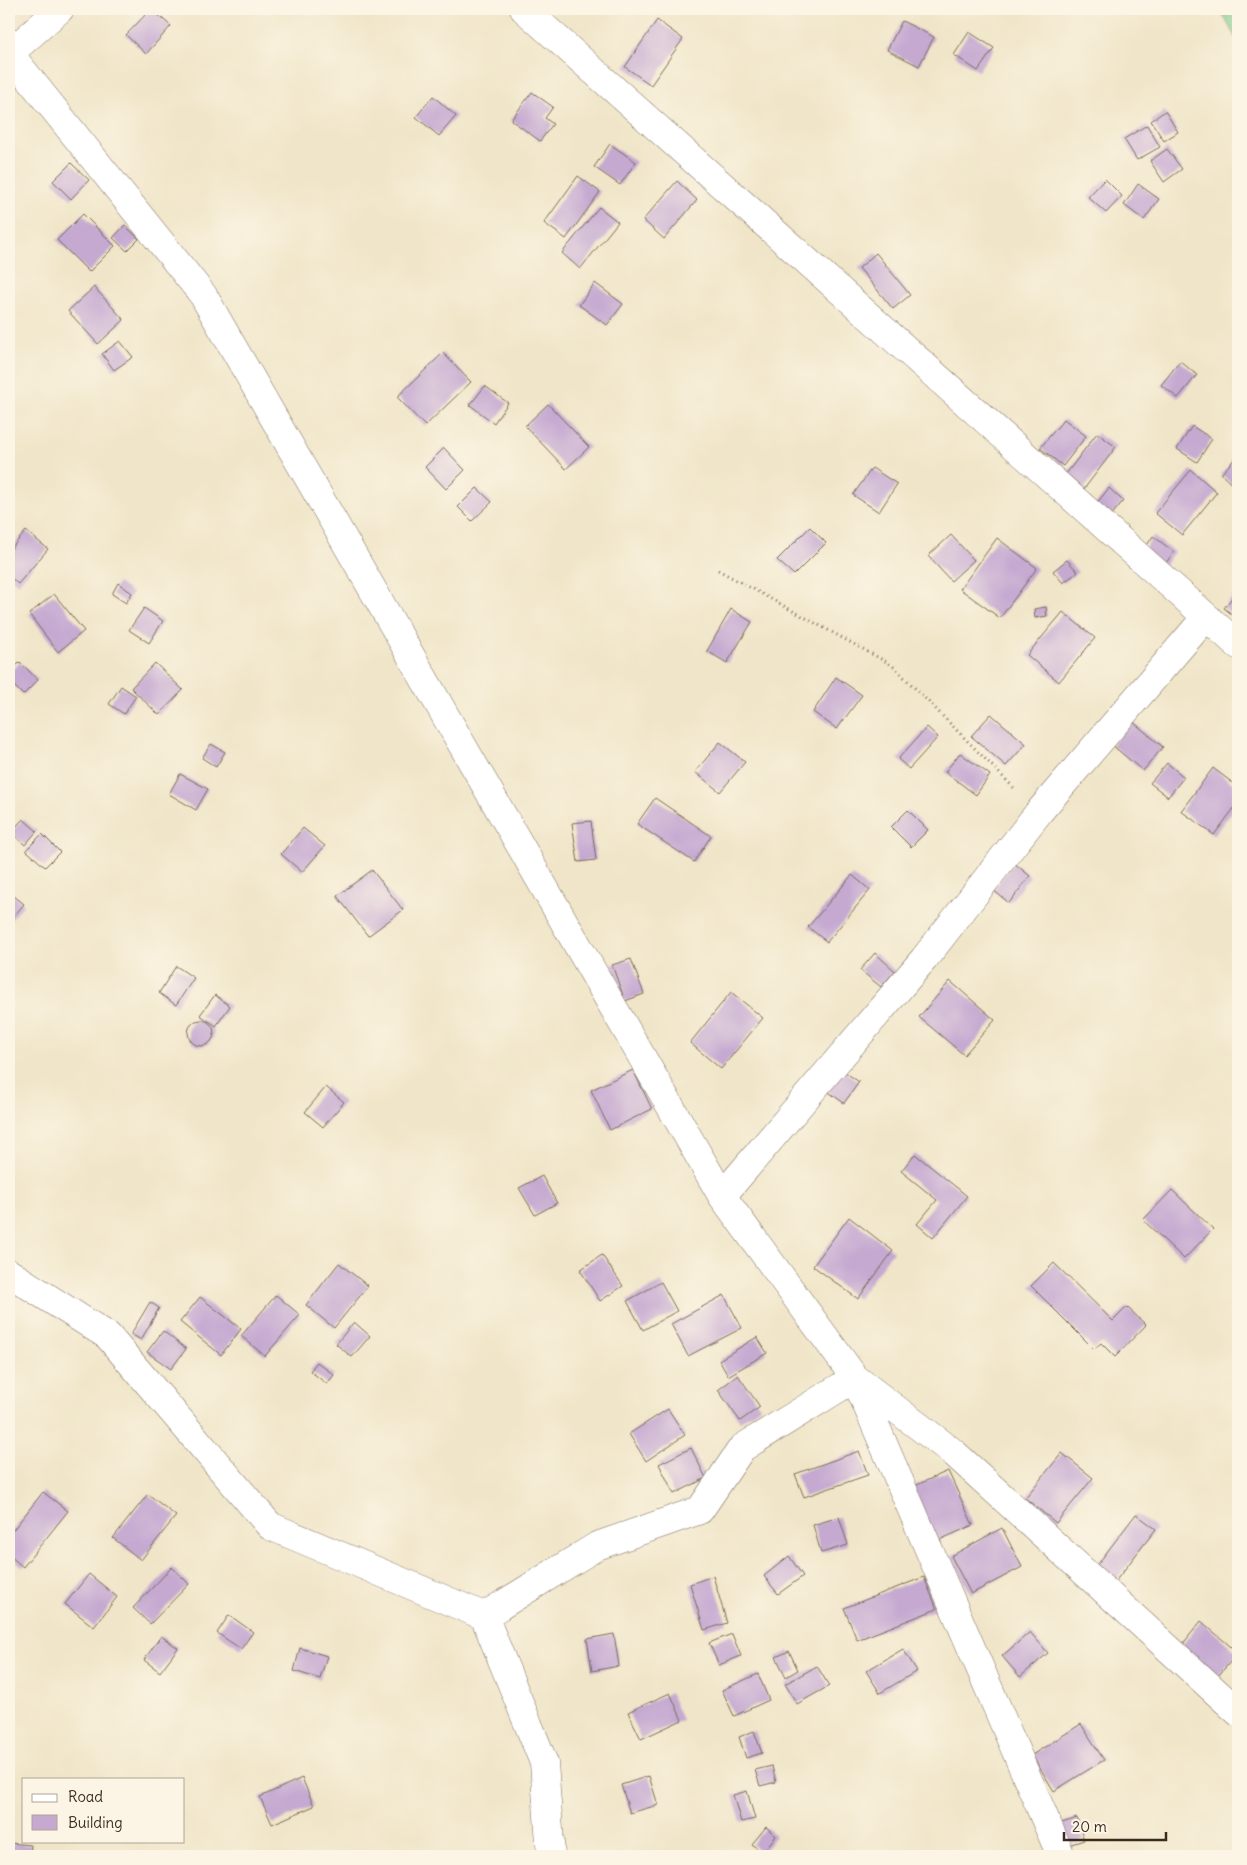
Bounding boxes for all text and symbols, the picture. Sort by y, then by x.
legend [22,1778,185,1842]
text: Road [68,1787,103,1806]
scale bar [1064,1810,1167,1842]
text: Building [68,1813,123,1832]
text: 20 m [1072,1817,1107,1836]

